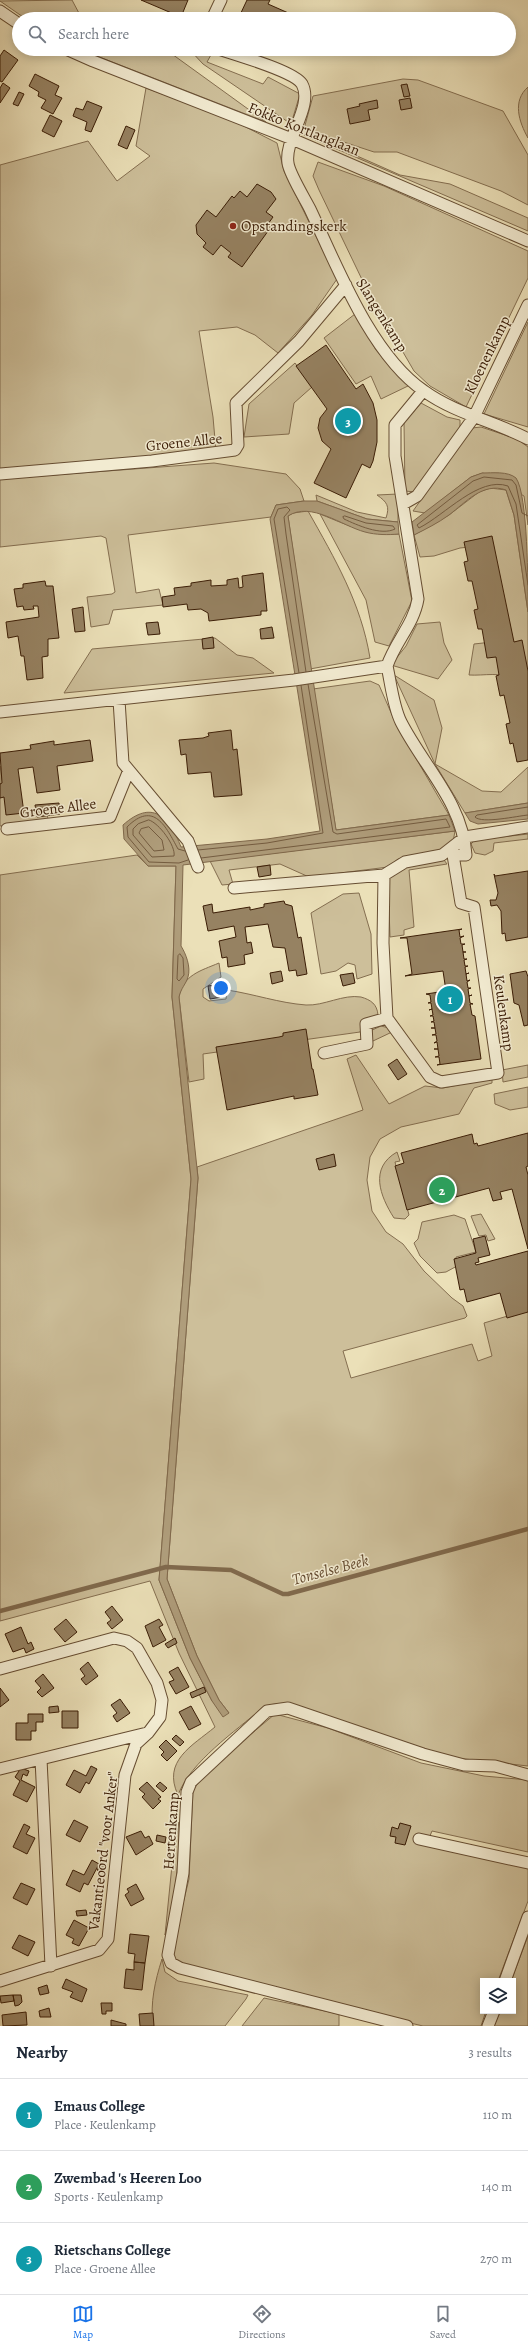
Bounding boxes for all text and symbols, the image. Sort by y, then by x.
search box [12,12,516,56]
icon: search [26,23,48,45]
text: Search here [58,24,129,44]
street label: Fokko Kortlanglaan [245,97,363,161]
place label: Opstandingskerk [241,216,347,236]
marker: Opstandingskerk [228,221,238,231]
street label: Slangenkamp [351,274,413,356]
street label: Kloenenkamp [459,312,515,398]
pin: 3 [335,406,361,436]
street label: Groene Allee [145,428,223,456]
street label: Groene Allee [19,793,98,823]
street label: Keulenkamp [489,974,519,1053]
your location [211,978,231,998]
pin: 1 [437,984,463,1014]
pin: 2 [429,1175,455,1205]
water label: Tonselse Beek [290,1549,371,1591]
street label: Vakantieoord "voor Anker" [83,1770,123,1933]
street label: Hertenkamp [158,1791,184,1871]
map controls [480,1978,516,2014]
button: layers [480,1978,516,2014]
text: Nearby [16,2041,67,2064]
text: 3 results [468,2044,512,2061]
text: Emaus College [54,2096,145,2116]
text: 1 [27,2106,31,2123]
text: 110 m [483,2106,512,2123]
text: Place · Keulenkamp [54,2116,156,2133]
text: Zwembad 's Heeren Loo [54,2168,202,2188]
text: 2 [26,2178,32,2195]
text: 140 m [481,2178,512,2195]
text: Sports · Keulenkamp [54,2188,163,2205]
text: Rietschans College [54,2240,171,2260]
text: 3 [26,2250,32,2267]
text: 270 m [480,2250,512,2267]
text: Place · Groene Allee [54,2260,156,2277]
tab: Map [72,2303,94,2342]
tab: Directions [238,2303,286,2342]
tab: Saved [430,2303,456,2342]

